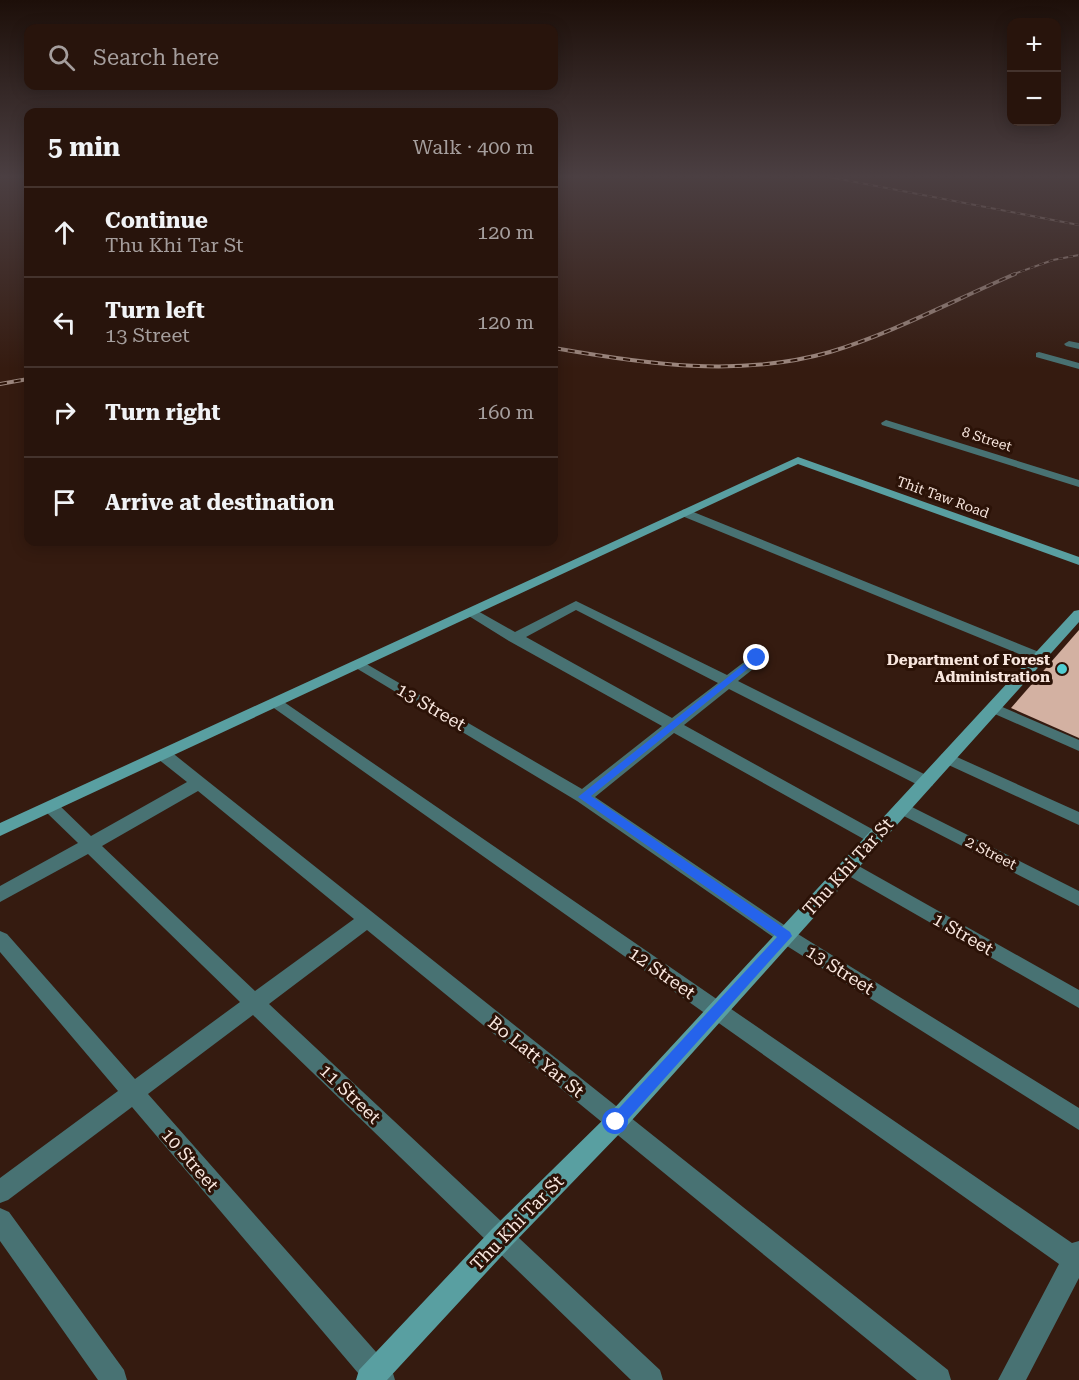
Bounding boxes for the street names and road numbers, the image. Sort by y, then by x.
street label: 8 Street [960,423,1014,455]
street label: Thit Taw Road [895,473,991,521]
street label: 13 Street [393,678,470,735]
street label: Thu Khi Tar St [798,813,897,920]
street label: 2 Street [962,832,1020,874]
street label: 1 Street [929,908,997,959]
street label: 13 Street [802,940,878,999]
street label: 12 Street [625,942,700,1003]
street label: Bo Latt Yar St [484,1012,589,1102]
street label: 11 Street [316,1060,385,1128]
street label: 10 Street [157,1124,224,1196]
street label: Thu Khi Tar St [466,1170,568,1275]

